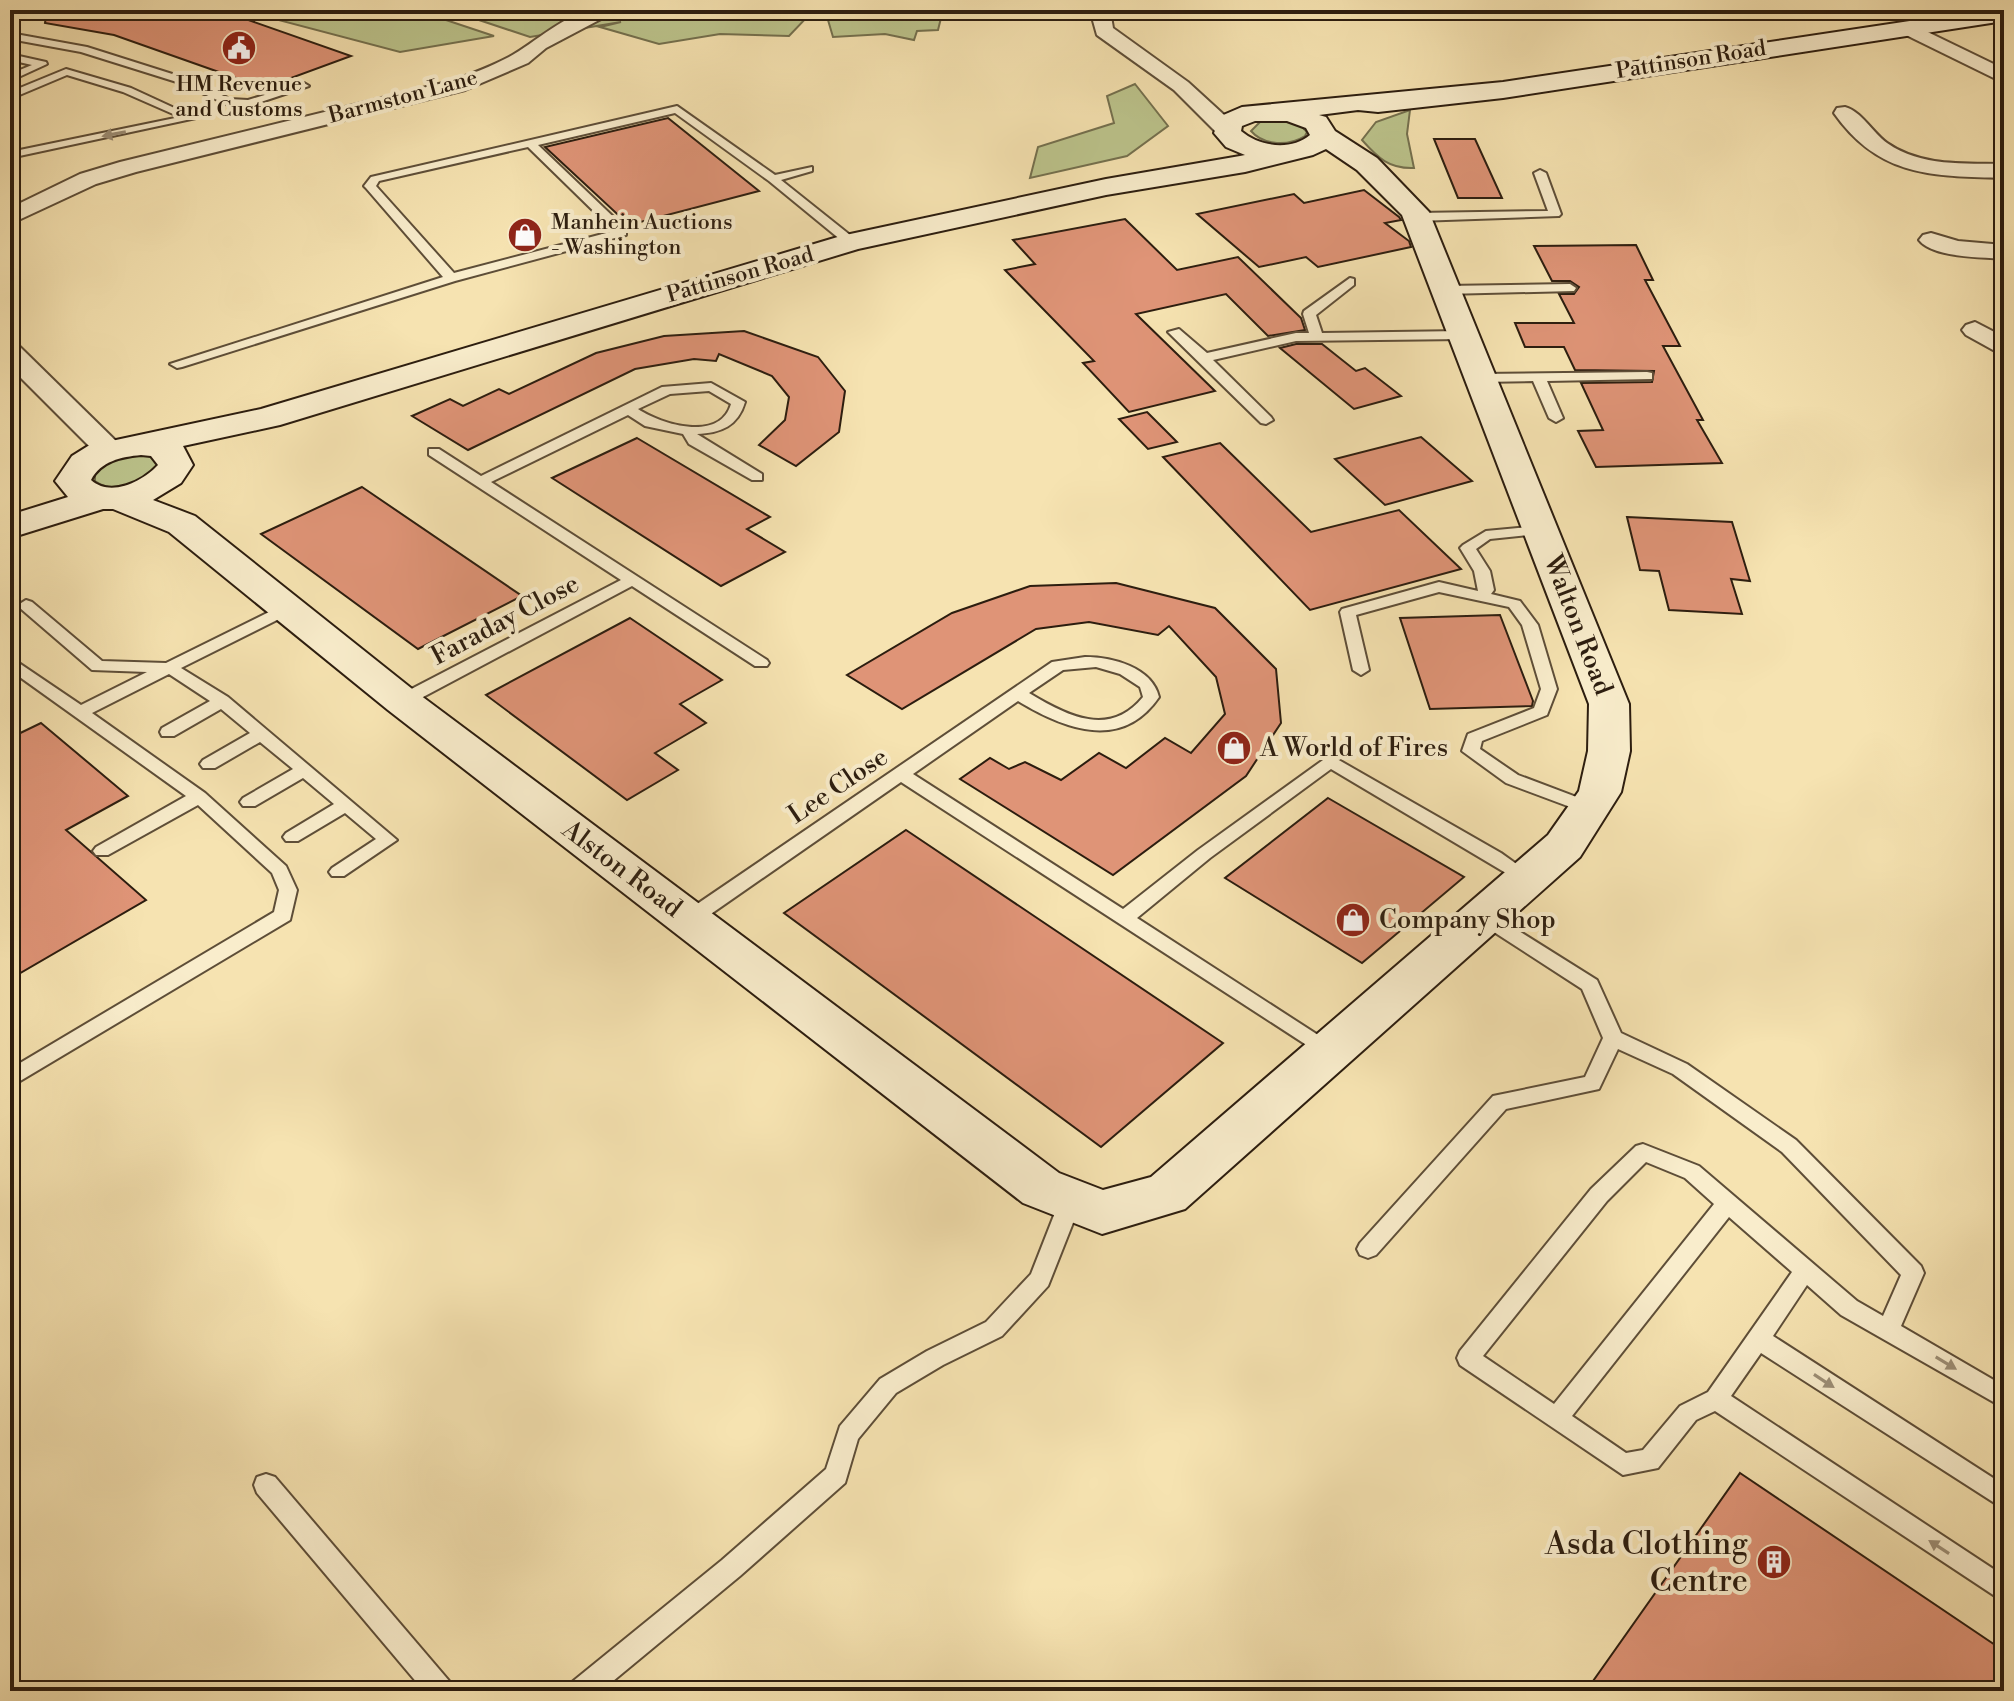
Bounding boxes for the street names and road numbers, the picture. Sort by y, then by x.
street label: Pattinson Road [1614,35,1768,85]
street label: Barmston Lane [325,64,480,130]
street label: Pattinson Road [663,241,817,309]
street label: Walton Road [1536,550,1619,700]
street label: Faraday Close [425,568,585,672]
street label: Lee Close [782,741,894,831]
street label: Alston Road [555,813,688,925]

